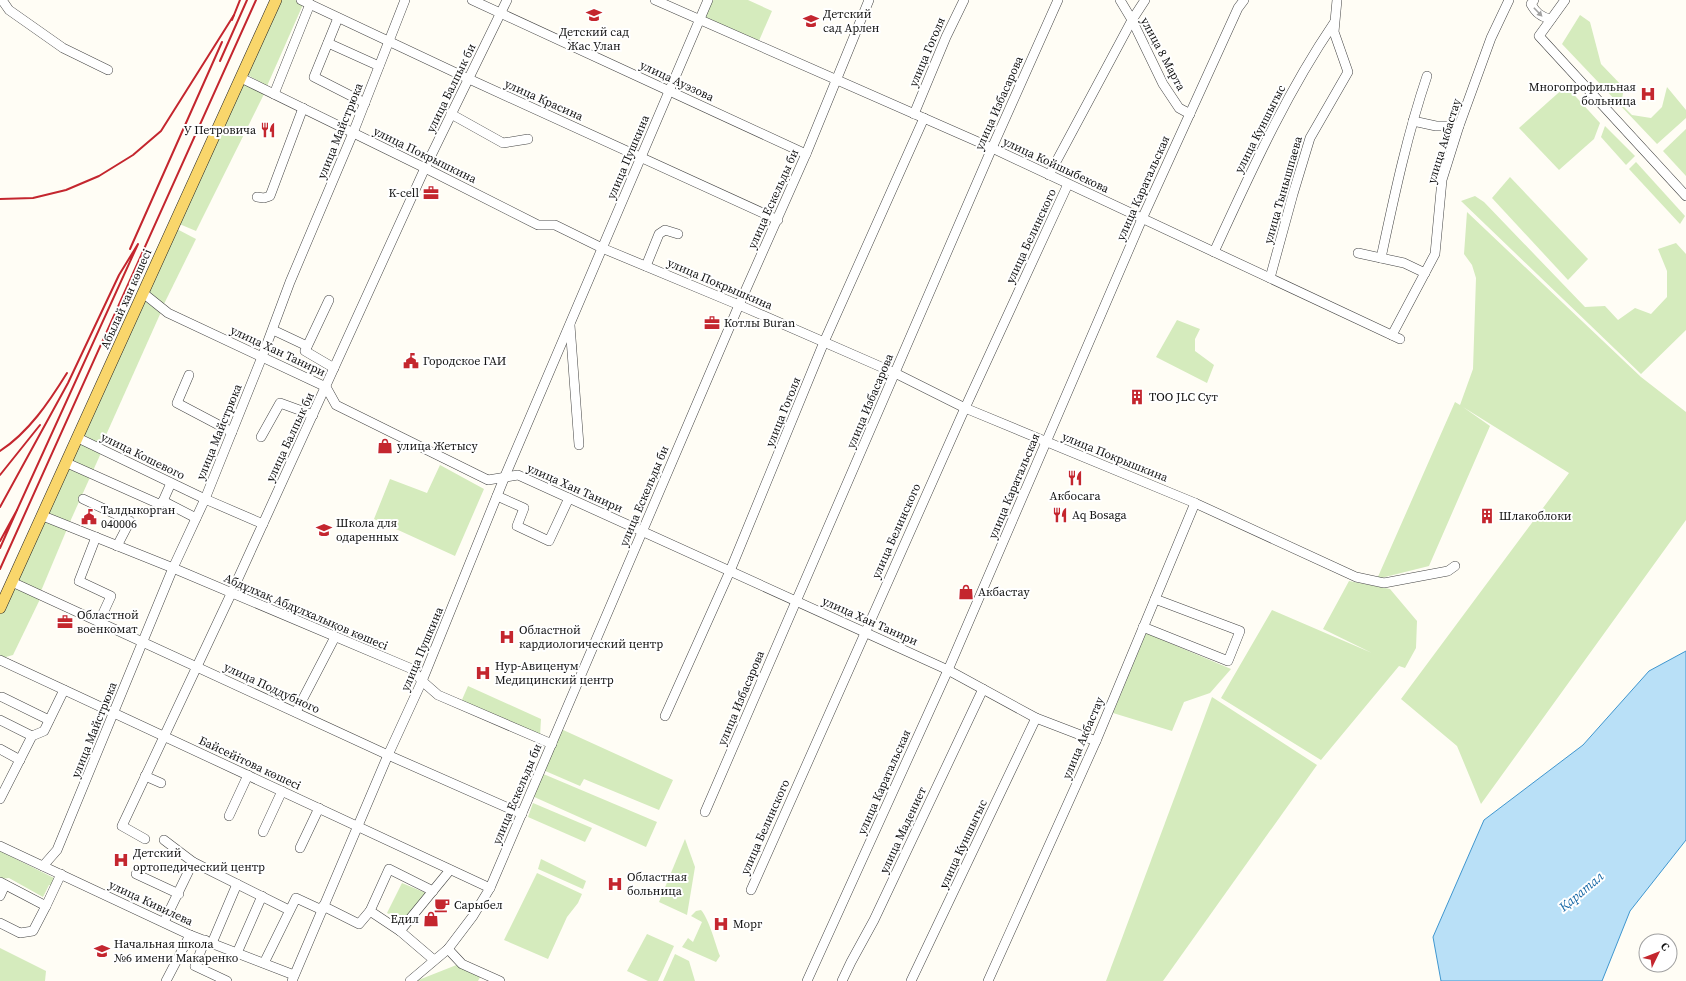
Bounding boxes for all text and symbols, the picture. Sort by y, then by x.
school or university icon: Детский сад Жас Улан [585,6,603,24]
place label: Детский сад Арлен [823,6,880,36]
one-way arrow [1533,7,1543,17]
school or university icon: Детский сад Арлен [802,12,820,30]
street label: улица 8 Марта [1137,14,1190,94]
street label: улица Гоголя [905,15,949,89]
place label: Детский сад Жас Улан [559,24,629,54]
street label: улица Балпык би [423,41,480,135]
street label: улица Избасарова [971,53,1027,153]
street label: улица Ауэзова [637,57,717,106]
street label: улица Красина [502,76,587,125]
place label: Многопрофильная больница [1529,79,1637,109]
street label: улица Майстрюка [313,80,367,181]
street label: улица Куншыгыс [1231,82,1289,176]
hospital icon: Многопрофильная больница [1639,85,1657,103]
street label: улица Акбастау [1423,96,1465,185]
street label: улица Пушкина [603,112,653,202]
restaurant icon: У Петровича [259,121,277,139]
place label: У Петровича [184,122,257,138]
street label: улица Покрышкина [371,123,480,187]
street label: улица Койшыбекова [1000,133,1113,197]
street label: улица Каратальская [1113,133,1173,243]
street label: улица Тынышпаева [1260,134,1306,246]
street label: улица Ескельды би [744,146,802,251]
office icon: K-cell [422,184,440,202]
place label: K-cell [388,185,419,201]
street label: улица Белинского [1002,186,1060,286]
street label: Абылай хан көшесі [97,246,155,352]
street label: улица Покрышкина [665,255,776,314]
office icon: Котлы Buran [703,314,721,332]
place label: Котлы Buran [724,315,795,331]
street label: улица Хан Танири [228,322,328,380]
street label: улица Избасарова [843,350,898,451]
public building icon: Городское ГАИ [402,352,420,370]
place label: Городское ГАИ [423,353,507,369]
street label: улица Гоголя [762,375,804,449]
street label: улица Майстрюка [192,381,246,482]
building icon: ТОО JLC Сут [1128,388,1146,406]
street label: улица Балпык би [262,389,318,484]
place label: ТОО JLC Сут [1149,389,1218,405]
street label: улица Покрышкина [1060,428,1171,486]
street label: улица Кошевого [98,429,188,483]
street label: улица Каратальская [984,431,1044,541]
shop icon: улица Жетысу [376,437,394,455]
place label: улица Жетысу [397,438,478,454]
street label: улица Ескельды би [616,443,673,549]
street label: улица Хан Танири [525,460,626,516]
restaurant icon: Акбосага [1066,469,1084,487]
street label: улица Белинского [868,480,924,581]
place label: Акбосага [1049,488,1101,504]
place label: Талдыкорган 040006 [101,502,176,532]
restaurant icon: Aq Bosaga [1051,506,1069,524]
place label: Aq Bosaga [1072,507,1128,523]
building icon: Шлакоблоки [1478,507,1496,525]
public building icon: Талдыкорган 040006 [80,508,98,526]
place label: Шлакоблоки [1499,508,1572,524]
place label: Школа для одаренных [336,515,399,545]
school or university icon: Школа для одаренных [315,521,333,539]
street label: Абдұлхақ Абдұлхалықов көшесі [221,570,391,654]
shop icon: Акбастау [957,583,975,601]
place label: Акбастау [978,584,1030,600]
street label: улица Хан Танири [820,593,921,649]
street label: улица Пушкина [397,604,447,694]
place label: Областной военкомат [77,607,139,637]
office icon: Областной военкомат [56,613,74,631]
place label: Областной кардиологический центр [519,622,663,652]
hospital icon: Областной кардиологический центр [498,628,516,646]
street label: улица Избасарова [714,647,769,748]
place label: Нур-Авиценум Медицинский центр [495,658,614,688]
street label: улица Поддубного [221,659,323,717]
hospital icon: Нур-Авиценум Медицинский центр [474,664,492,682]
street label: улица Майстрюка [67,679,121,780]
street label: улица Акбастау [1058,694,1108,782]
street label: улица Каратальская [854,727,914,837]
street label: Байсейітова көшесі [196,732,304,794]
street label: улица Ескельды би [489,741,546,847]
street label: улица Белинского [737,776,793,877]
street label: улица Мадениет [876,783,930,876]
street label: улица Куншыгыс [935,797,991,891]
place label: Детский ортопедический центр [133,845,265,875]
hospital icon: Детский ортопедический центр [112,851,130,869]
water label: Қаратал [1555,867,1608,916]
place label: Областная больница [627,869,687,899]
hospital icon: Областная больница [606,875,624,893]
street label: улица Кивилева [106,876,197,930]
cafe icon: Сарыбел [433,896,451,914]
place label: Сарыбел [454,897,503,913]
shop icon: Едил [422,910,440,928]
place label: Едил [390,911,419,927]
hospital icon: Морг [712,915,730,933]
place label: Морг [733,916,763,932]
north arrow [1638,933,1678,973]
place label: Начальная школа №6 имени Макаренко [114,936,239,966]
text: С [1657,939,1673,954]
school or university icon: Начальная школа №6 имени Макаренко [93,942,111,960]

